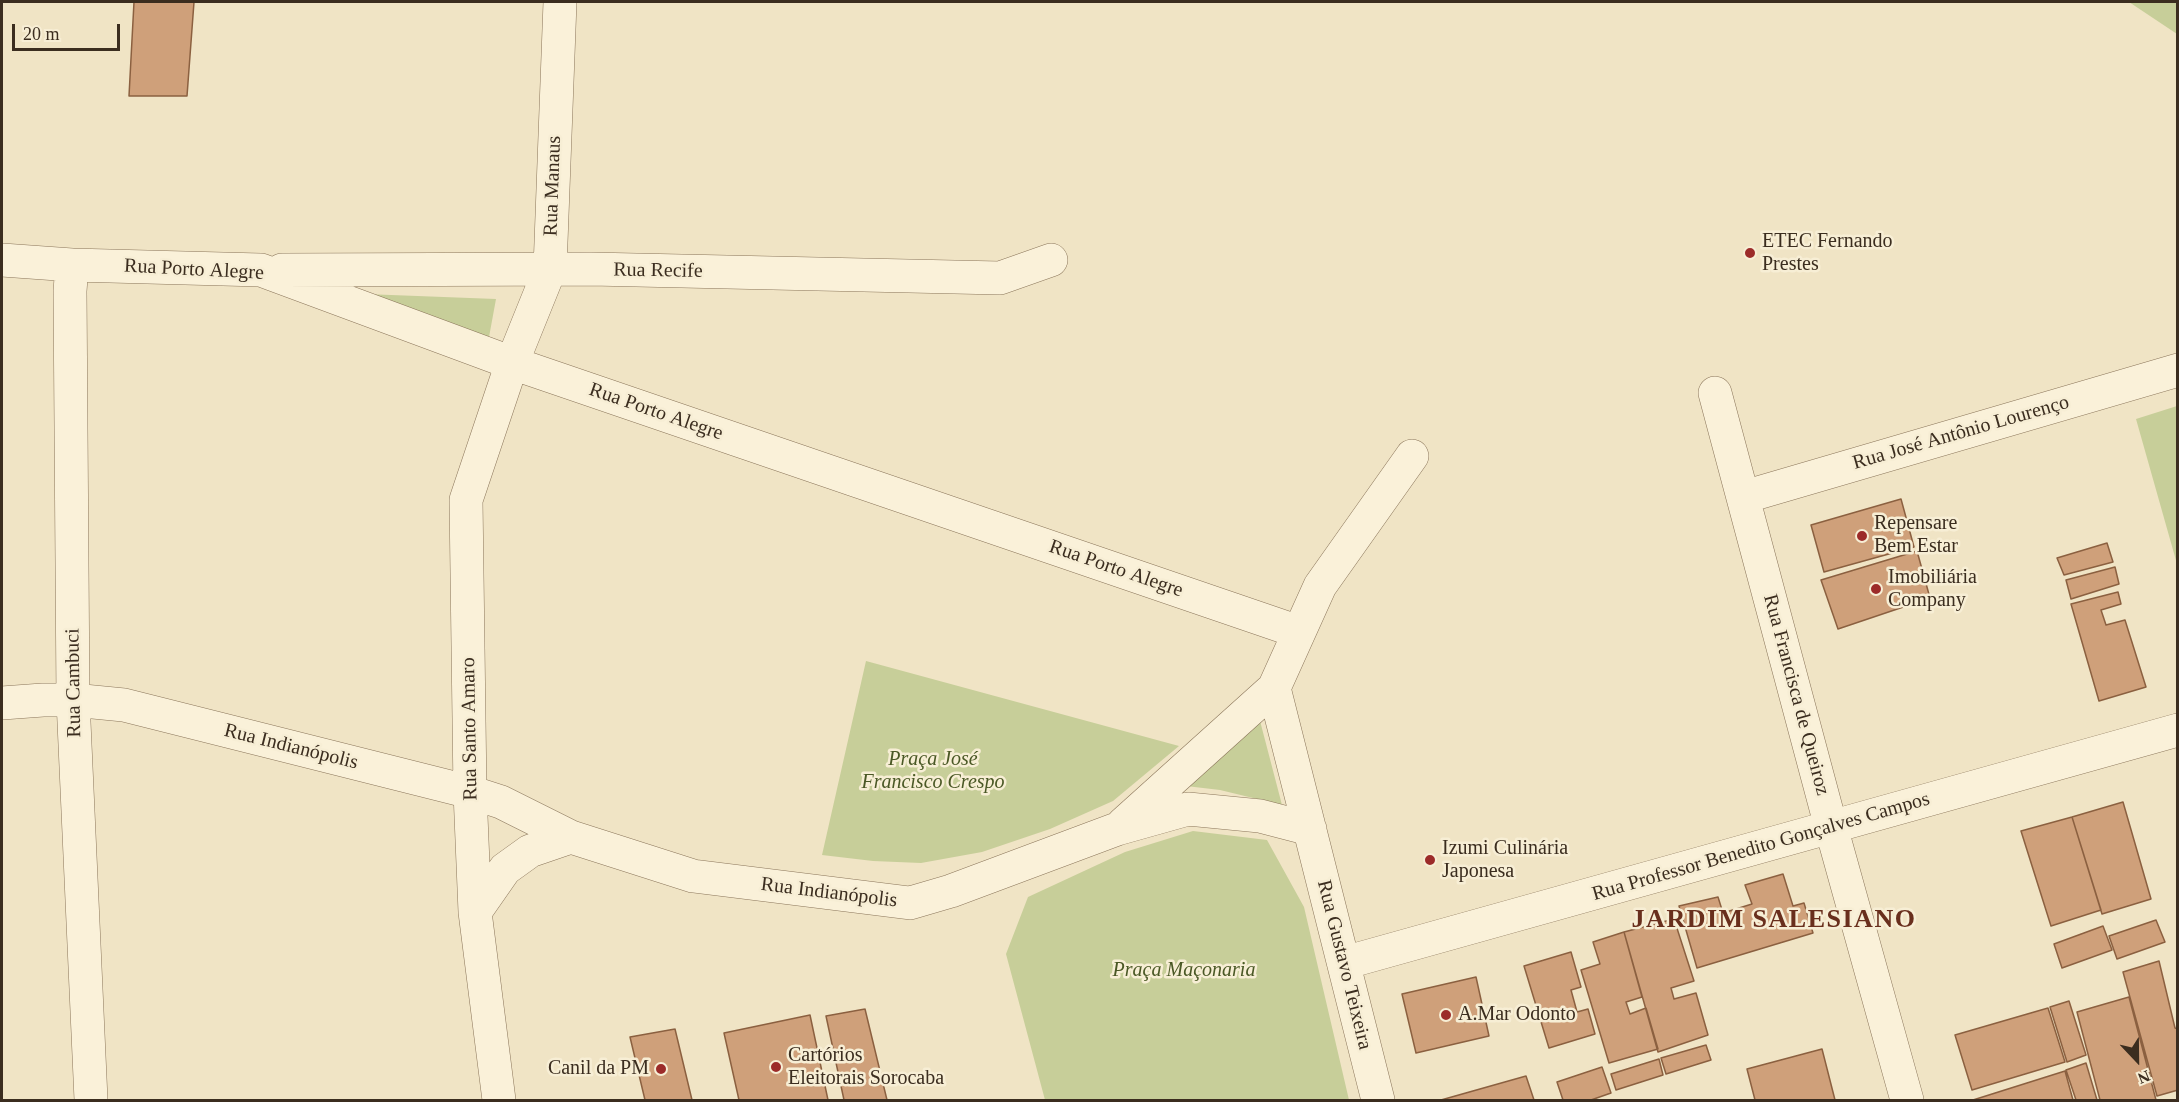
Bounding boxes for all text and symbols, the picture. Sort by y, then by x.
scale bar [15,12,123,50]
text: 20 m [23,24,60,44]
street label: Rua Manaus [539,135,567,237]
place label: ETEC Fernando Prestes [1762,230,1893,277]
marker: ETEC Fernando Prestes [1743,246,1757,260]
street label: Rua Porto Alegre [123,254,265,286]
street label: Rua Recife [613,258,703,284]
street label: Rua Porto Alegre [586,378,726,446]
street label: Rua José Antônio Lourenço [1850,391,2072,475]
place label: Repensare Bem Estar [1874,512,1958,559]
marker: Repensare Bem Estar [1855,529,1869,543]
street label: Rua Porto Alegre [1046,535,1186,603]
place label: Imobiliária Company [1888,566,1977,613]
marker: Imobiliária Company [1869,582,1883,596]
street label: Rua Francisca de Queiroz [1758,592,1834,798]
street label: Rua Cambuci [61,628,87,738]
street label: Rua Santo Amaro [457,657,483,801]
street label: Rua Indianópolis [222,719,360,775]
park label: Praça José Francisco Crespo [861,748,1005,795]
street label: Rua Professor Benedito Gonçalves Campos [1589,787,1933,907]
place label: Izumi Culinária Japonesa [1442,837,1568,884]
marker: Izumi Culinária Japonesa [1423,853,1437,867]
street label: Rua Indianópolis [759,873,899,913]
street label: Rua Gustavo Teixeira [1311,878,1377,1052]
district label: JARDIM SALESIANO [1632,904,1916,936]
park label: Praça Maçonaria [1113,959,1255,983]
place label: A.Mar Odonto [1458,1003,1576,1027]
marker: A.Mar Odonto [1439,1008,1453,1022]
north arrow [2107,1030,2167,1090]
place label: Cartórios Eleitorais Sorocaba [788,1044,944,1091]
place label: Canil da PM [548,1057,649,1081]
marker: Cartórios Eleitorais Sorocaba [769,1060,783,1074]
marker: Canil da PM [654,1062,668,1076]
text: N [2135,1067,2152,1087]

